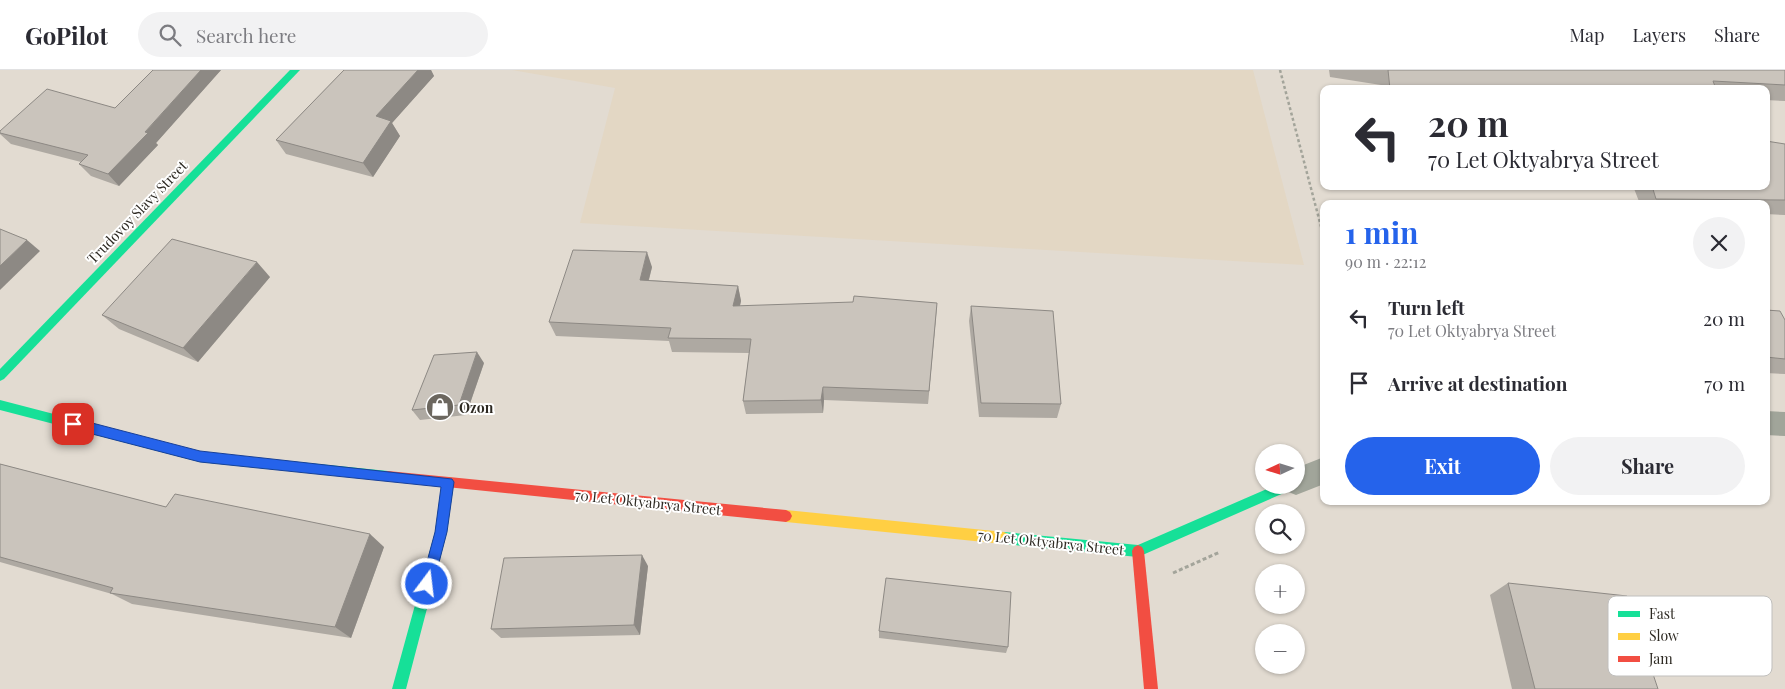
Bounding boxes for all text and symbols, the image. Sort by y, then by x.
search box [138,12,488,57]
text: GoPilot [25,19,108,51]
icon: search [156,21,184,49]
text: Search here [196,22,296,48]
text: Map [1569,23,1604,47]
text: Layers [1632,23,1686,47]
text: Share [1714,23,1760,47]
text: 20 m [1428,99,1509,146]
icon: left [1345,105,1410,170]
text: 70 Let Oktyabrya Street [1428,144,1659,174]
street label: Trudovoy Slavy Street [83,156,192,268]
text: 1 min [1345,212,1419,252]
button: close [1693,217,1745,269]
text: 90 m · 22:12 [1345,251,1426,272]
text: Turn left [1388,294,1465,320]
icon: left [1345,304,1373,332]
text: 20 m [1703,305,1745,331]
text: 70 Let Oktyabrya Street [1388,320,1556,341]
icon: arrive [1345,369,1373,397]
text: Arrive at destination [1388,370,1568,396]
text: 70 m [1704,370,1745,396]
shop icon: Ozon [425,392,455,422]
place label: Ozon [459,398,494,417]
pin [52,403,94,445]
icon: arrive [59,410,87,438]
button: Exit [1345,437,1540,495]
button: Share [1550,437,1745,495]
north arrow [1255,444,1305,494]
map controls [1255,444,1305,674]
street label: 70 Let Oktyabrya Street [574,485,723,519]
button: search [1255,504,1305,554]
street label: 70 Let Oktyabrya Street [977,525,1126,559]
position arrow [400,557,452,609]
button: + [1255,564,1305,614]
legend [1608,596,1772,676]
text: Fast [1649,604,1676,623]
button: − [1255,624,1305,674]
text: Slow [1649,626,1679,645]
text: Jam [1648,649,1673,668]

